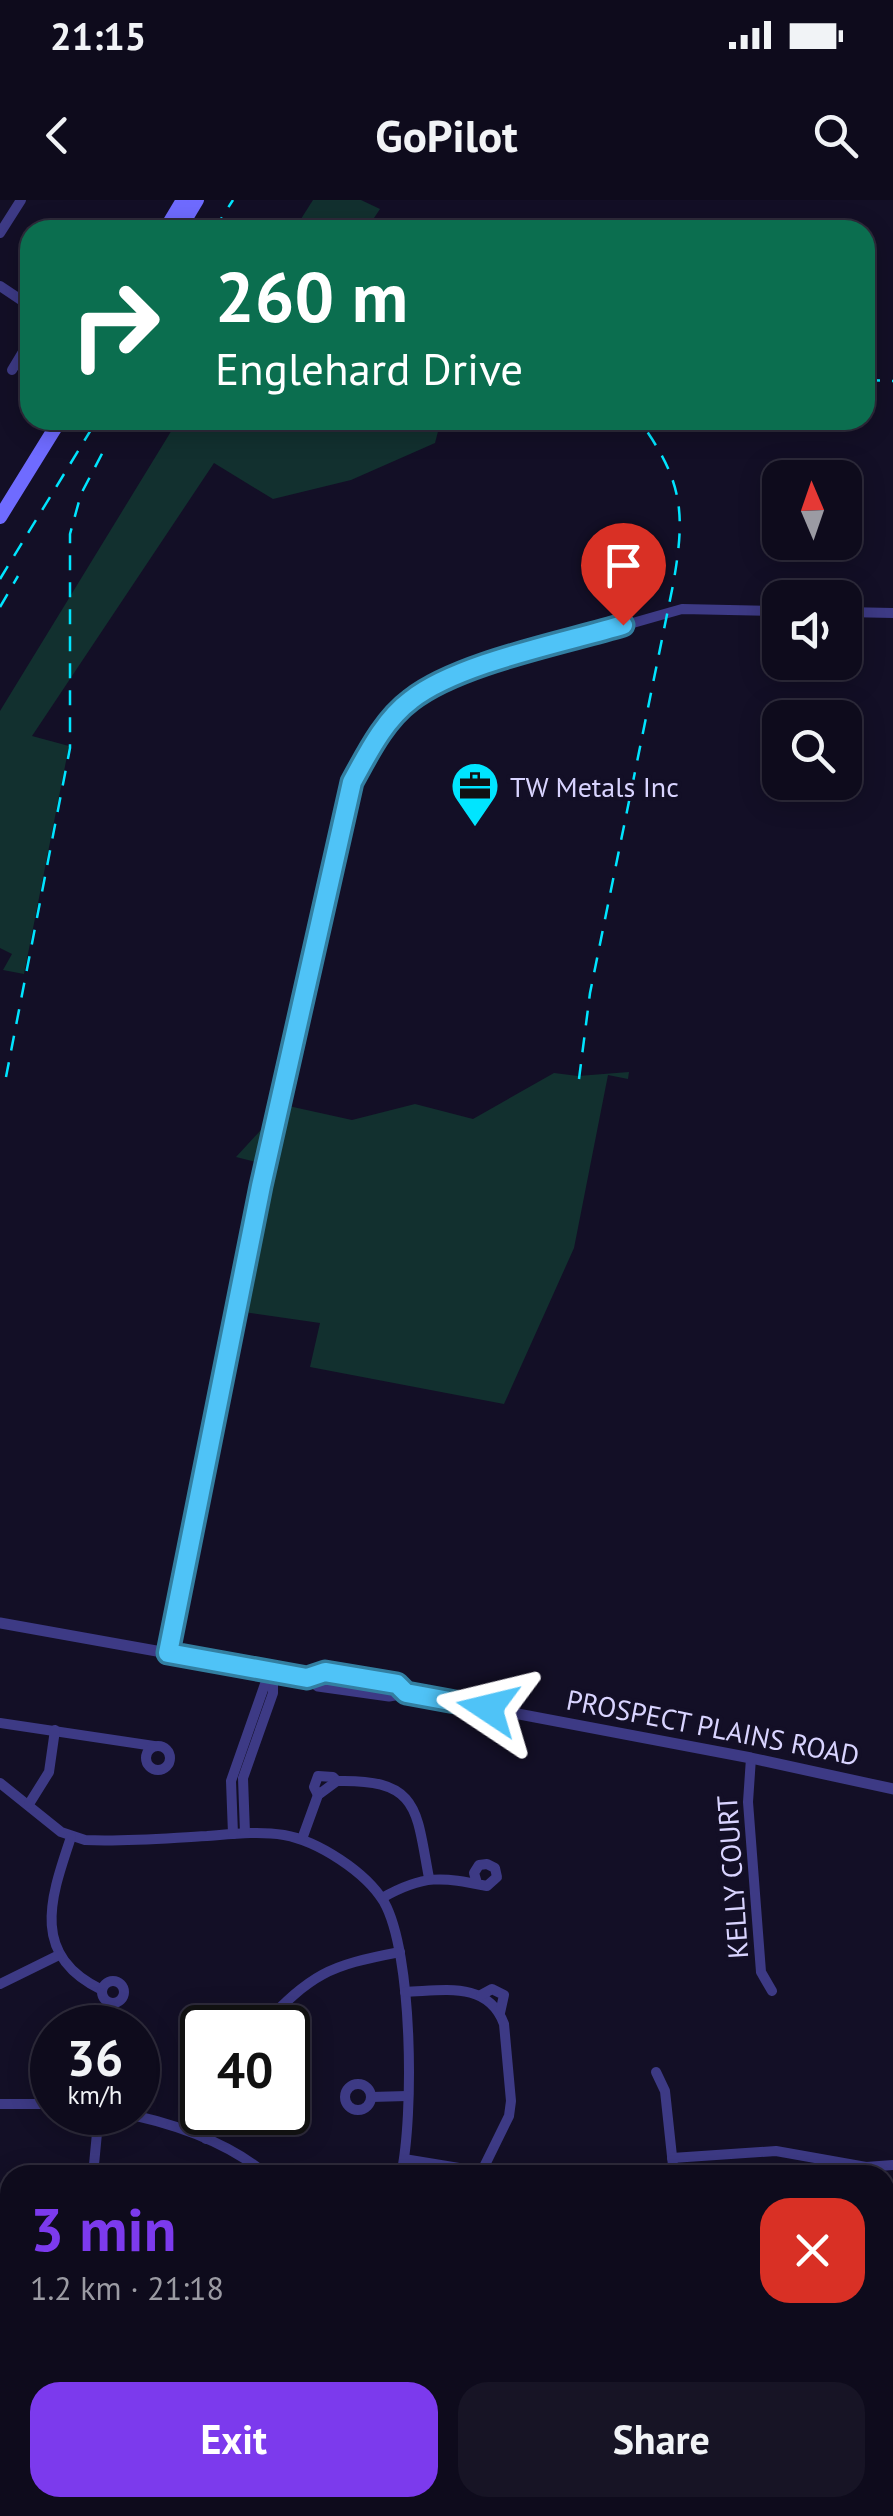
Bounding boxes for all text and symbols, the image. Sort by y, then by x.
text: 21:15 [50,11,146,60]
text: GoPilot [375,106,518,164]
icon: back [30,108,85,163]
icon: search [808,108,863,163]
text: 260 m [215,251,408,341]
icon: right [50,260,180,390]
text: Englehard Drive [215,339,523,397]
north arrow [762,460,862,560]
map controls [762,460,862,800]
pin [581,523,666,626]
icon: arrive [596,538,651,593]
button: sound [762,580,862,680]
button: search [762,700,862,800]
office icon: TW Metals Inc [449,760,501,828]
place label: TW Metals Inc [510,768,679,805]
position arrow [436,1656,540,1760]
street label: PROSPECT PLAINS ROAD [563,1680,863,1774]
street label: KELLY COURT [708,1794,756,1960]
speed limit sign: 40 [180,2005,310,2135]
text: 36 [67,2025,123,2090]
text: km/h [68,2079,122,2111]
text: 3 min [30,2190,176,2268]
button: close [760,2198,865,2303]
text: 1.2 km · 21:18 [30,2267,224,2309]
button: Exit [30,2382,438,2497]
button: Share [458,2382,865,2497]

